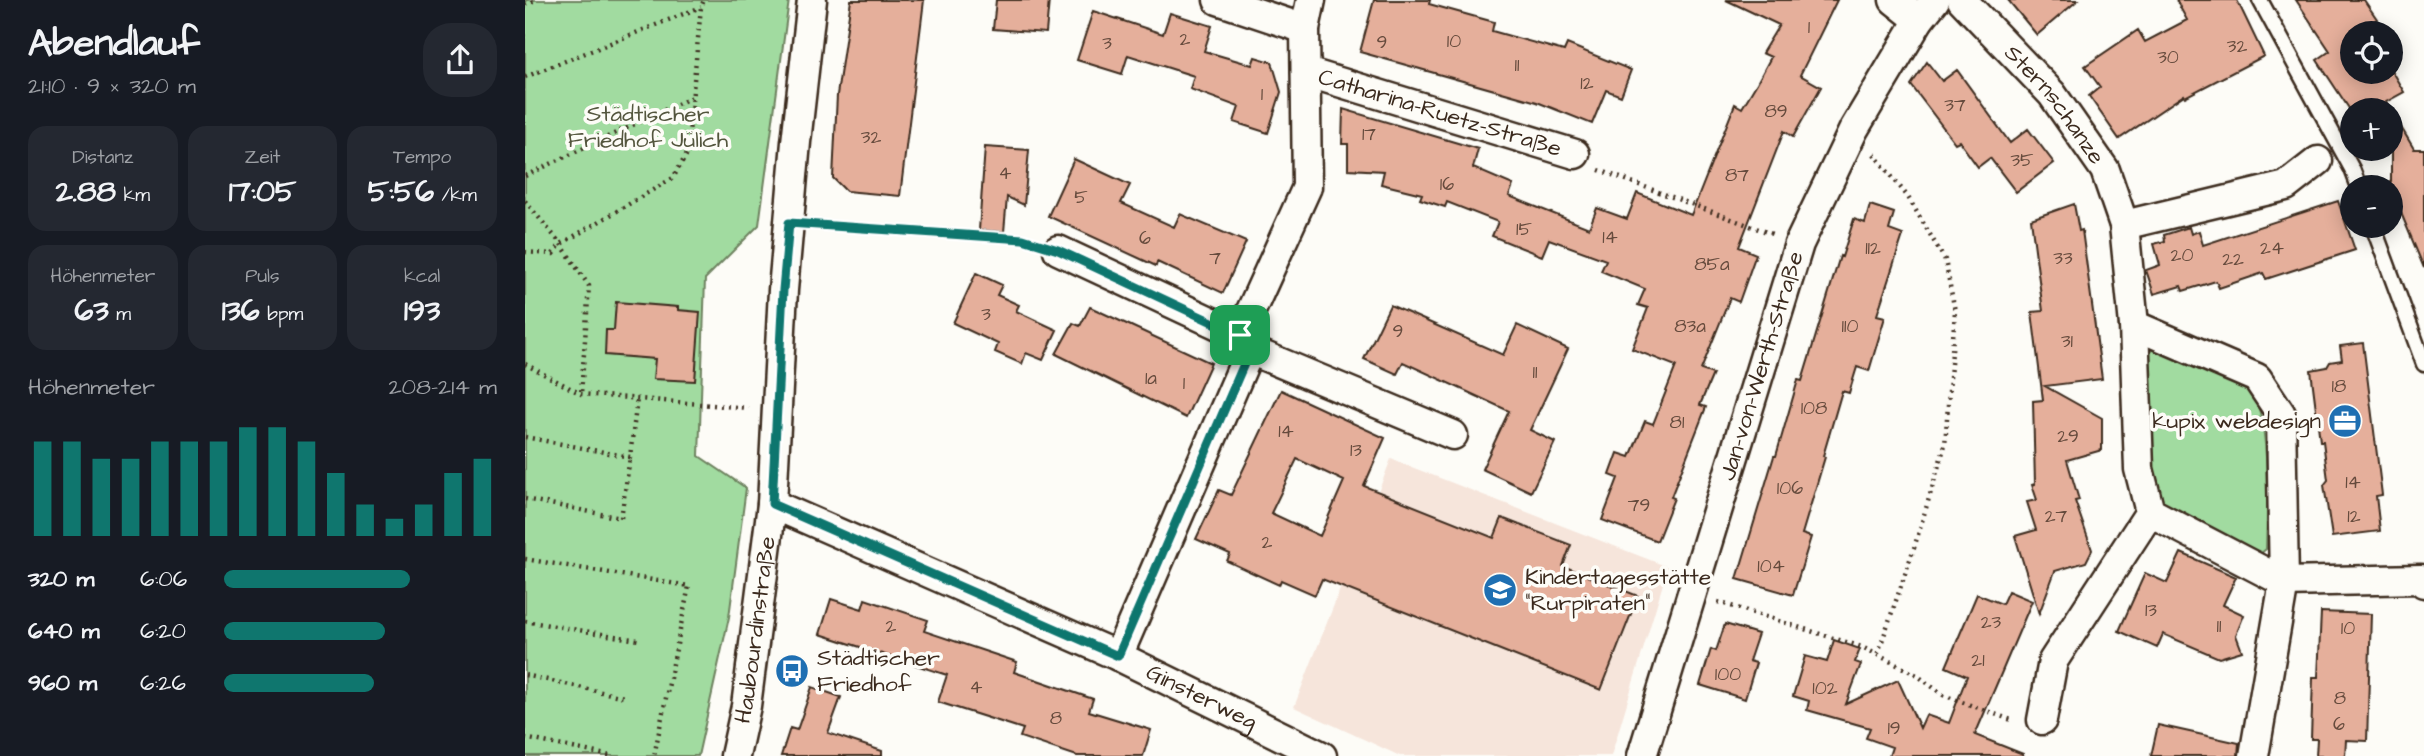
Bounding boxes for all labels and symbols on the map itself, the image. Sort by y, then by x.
house number: 1 [1808,14,1811,41]
house number: 2 [1180,26,1191,53]
house number: 10 [1447,28,1461,55]
house number: 9 [1377,29,1387,56]
house number: 3 [1102,30,1112,57]
house number: 32 [2227,33,2247,60]
street label: Sternschanze [1997,38,2112,171]
house number: 30 [2157,44,2179,71]
house number: 11 [1515,52,1520,79]
street label: Catharina-Ruetz-Straße [1314,61,1565,165]
house number: 12 [1580,70,1594,97]
house number: 1 [1261,81,1264,108]
house number: 37 [1944,92,1966,119]
park label: Städtischer Friedhof Jülich [568,98,729,156]
house number: 89 [1764,98,1788,125]
house number: 17 [1362,121,1376,148]
house number: 32 [861,124,881,151]
house number: 35 [2010,147,2034,174]
house number: 4 [999,160,1012,187]
house number: 87 [1725,162,1749,189]
house number: 16 [1440,171,1454,198]
house number: 5 [1074,184,1088,211]
house number: 15 [1516,216,1532,243]
house number: 14 [1602,224,1618,251]
house number: 6 [1139,225,1151,252]
house number: 112 [1865,235,1881,262]
house number: 24 [2260,235,2284,262]
house number: 20 [2171,242,2193,269]
house number: 7 [1209,245,1221,272]
house number: 33 [2053,245,2073,272]
house number: 22 [2222,246,2244,273]
street label: Jan-von-Werth-Straße [1711,247,1812,484]
house number: 85a [1694,251,1730,278]
house number: 3 [981,301,991,328]
pin [1210,305,1270,365]
house number: 83a [1674,313,1706,340]
house number: 110 [1842,313,1858,340]
house number: 9 [1393,318,1403,345]
house number: 31 [2061,328,2074,355]
house number: 11 [1533,359,1538,386]
house number: 1a [1145,365,1157,392]
house number: 1 [1183,370,1186,397]
house number: 18 [2332,373,2346,400]
house number: 108 [1801,395,1827,422]
office icon: kupix webdesign [2326,402,2364,440]
place label: kupix webdesign [2152,405,2321,438]
house number: 81 [1670,409,1685,436]
house number: 14 [1278,418,1294,445]
house number: 29 [2057,423,2079,450]
house number: 13 [1350,437,1362,464]
house number: 14 [2345,469,2361,496]
house number: 106 [1777,475,1803,502]
house number: 79 [1628,492,1650,519]
house number: 27 [2045,503,2068,530]
house number: 12 [2347,503,2361,530]
house number: 2 [1262,529,1273,556]
street label: Haubourdinstraße [727,534,784,726]
house number: 104 [1757,553,1785,580]
place label: Kindertagesstätte "Rurpiraten" [1525,561,1711,619]
school or university icon: Kindertagesstätte "Rurpiraten" [1481,571,1519,609]
house number: 13 [2145,597,2157,624]
house number: 23 [1981,609,2002,636]
house number: 2 [886,613,897,640]
house number: 11 [2217,613,2222,640]
house number: 10 [2341,615,2355,642]
place label: Städtischer Friedhof [817,642,940,700]
house number: 21 [1971,647,1985,674]
bus stop icon: Städtischer Friedhof [773,652,811,690]
street label: Ginsterweg [1141,656,1263,739]
house number: 100 [1715,661,1741,688]
house number: 4 [970,674,983,701]
house number: 102 [1812,675,1838,702]
house number: 8 [2334,685,2346,712]
house number: 8 [1050,705,1062,732]
house number: 6 [2333,711,2345,738]
house number: 19 [1887,715,1901,742]

